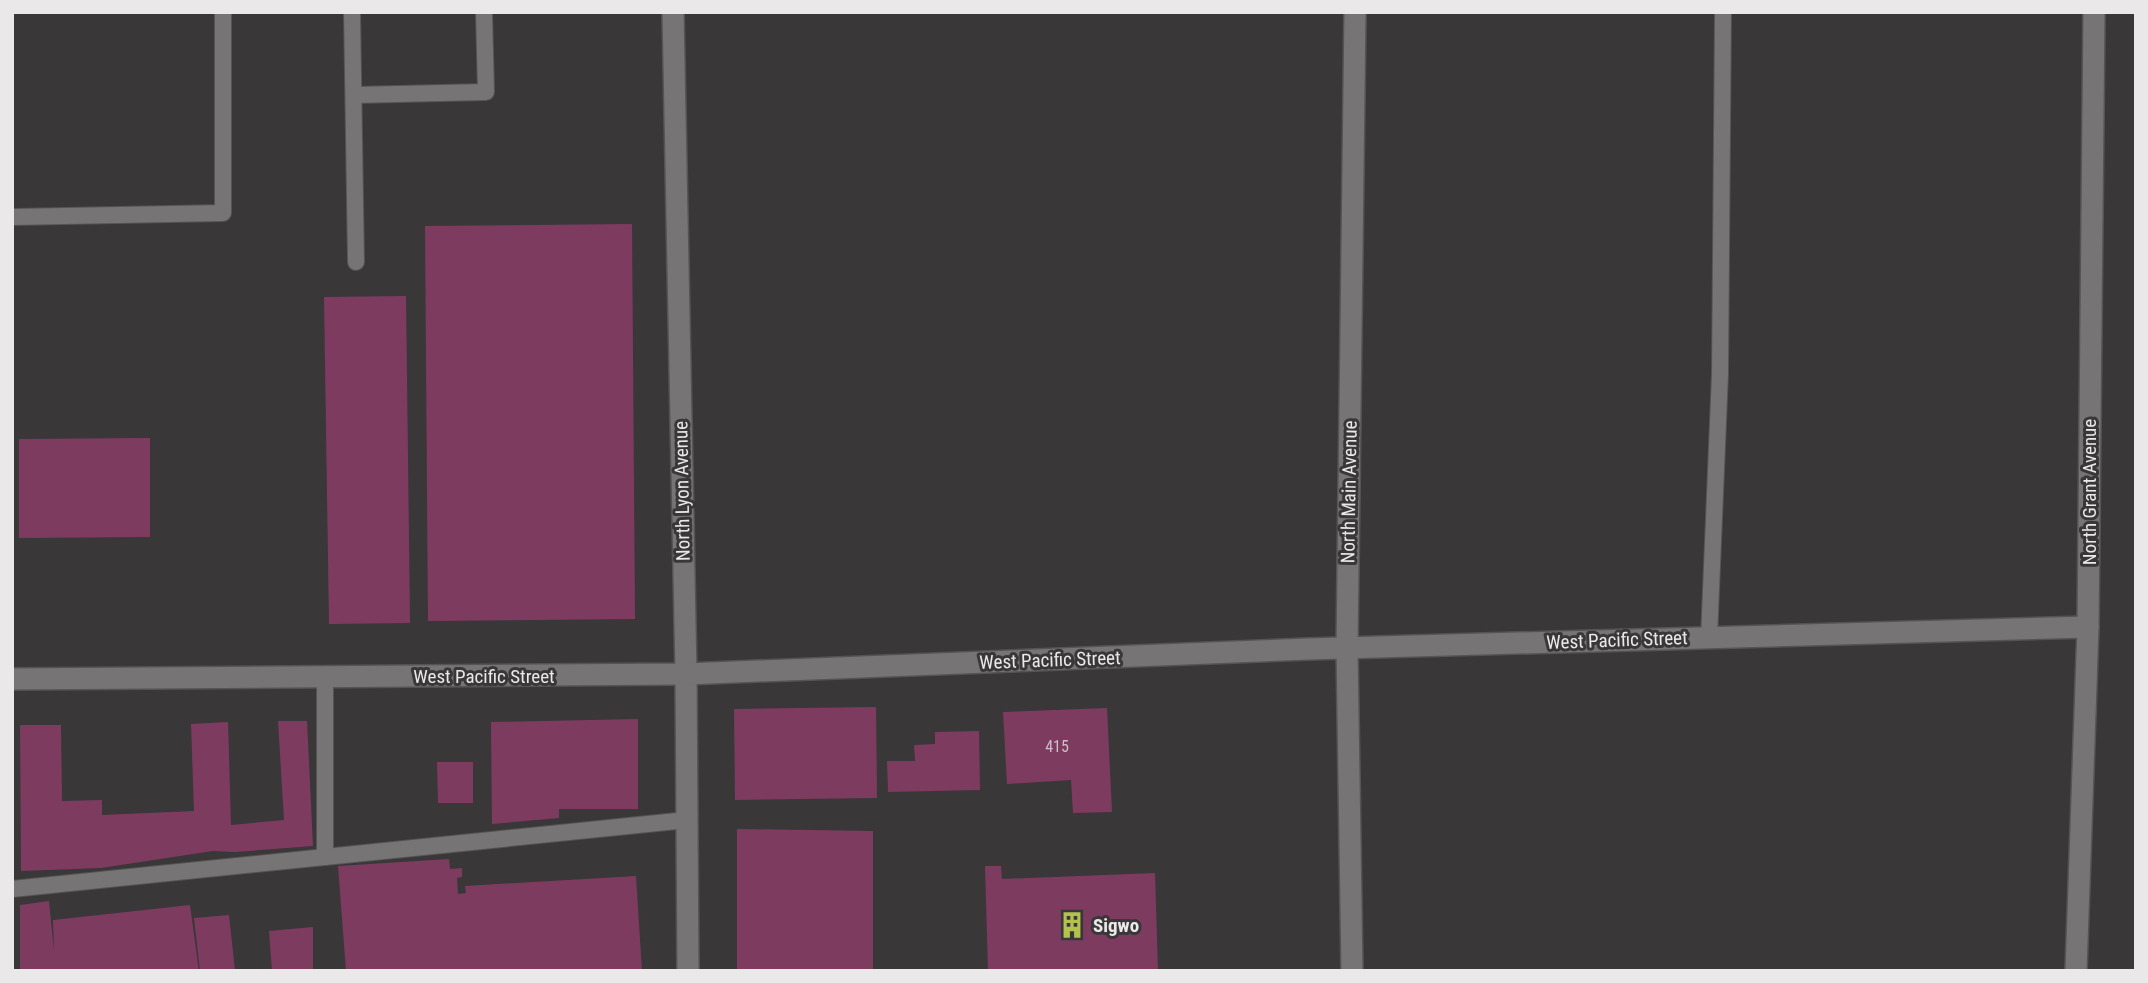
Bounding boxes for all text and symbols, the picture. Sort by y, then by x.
street label: North Grant Avenue [2078,419,2101,565]
street label: North Main Avenue [1336,420,1362,564]
street label: North Lyon Avenue [669,421,695,561]
street label: West Pacific Street [1546,626,1688,654]
street label: West Pacific Street [979,646,1121,674]
street label: West Pacific Street [413,665,555,688]
house number: 415 [1045,737,1069,756]
building icon: Sigwo [1057,910,1087,940]
place label: Sigwo [1093,914,1139,937]

